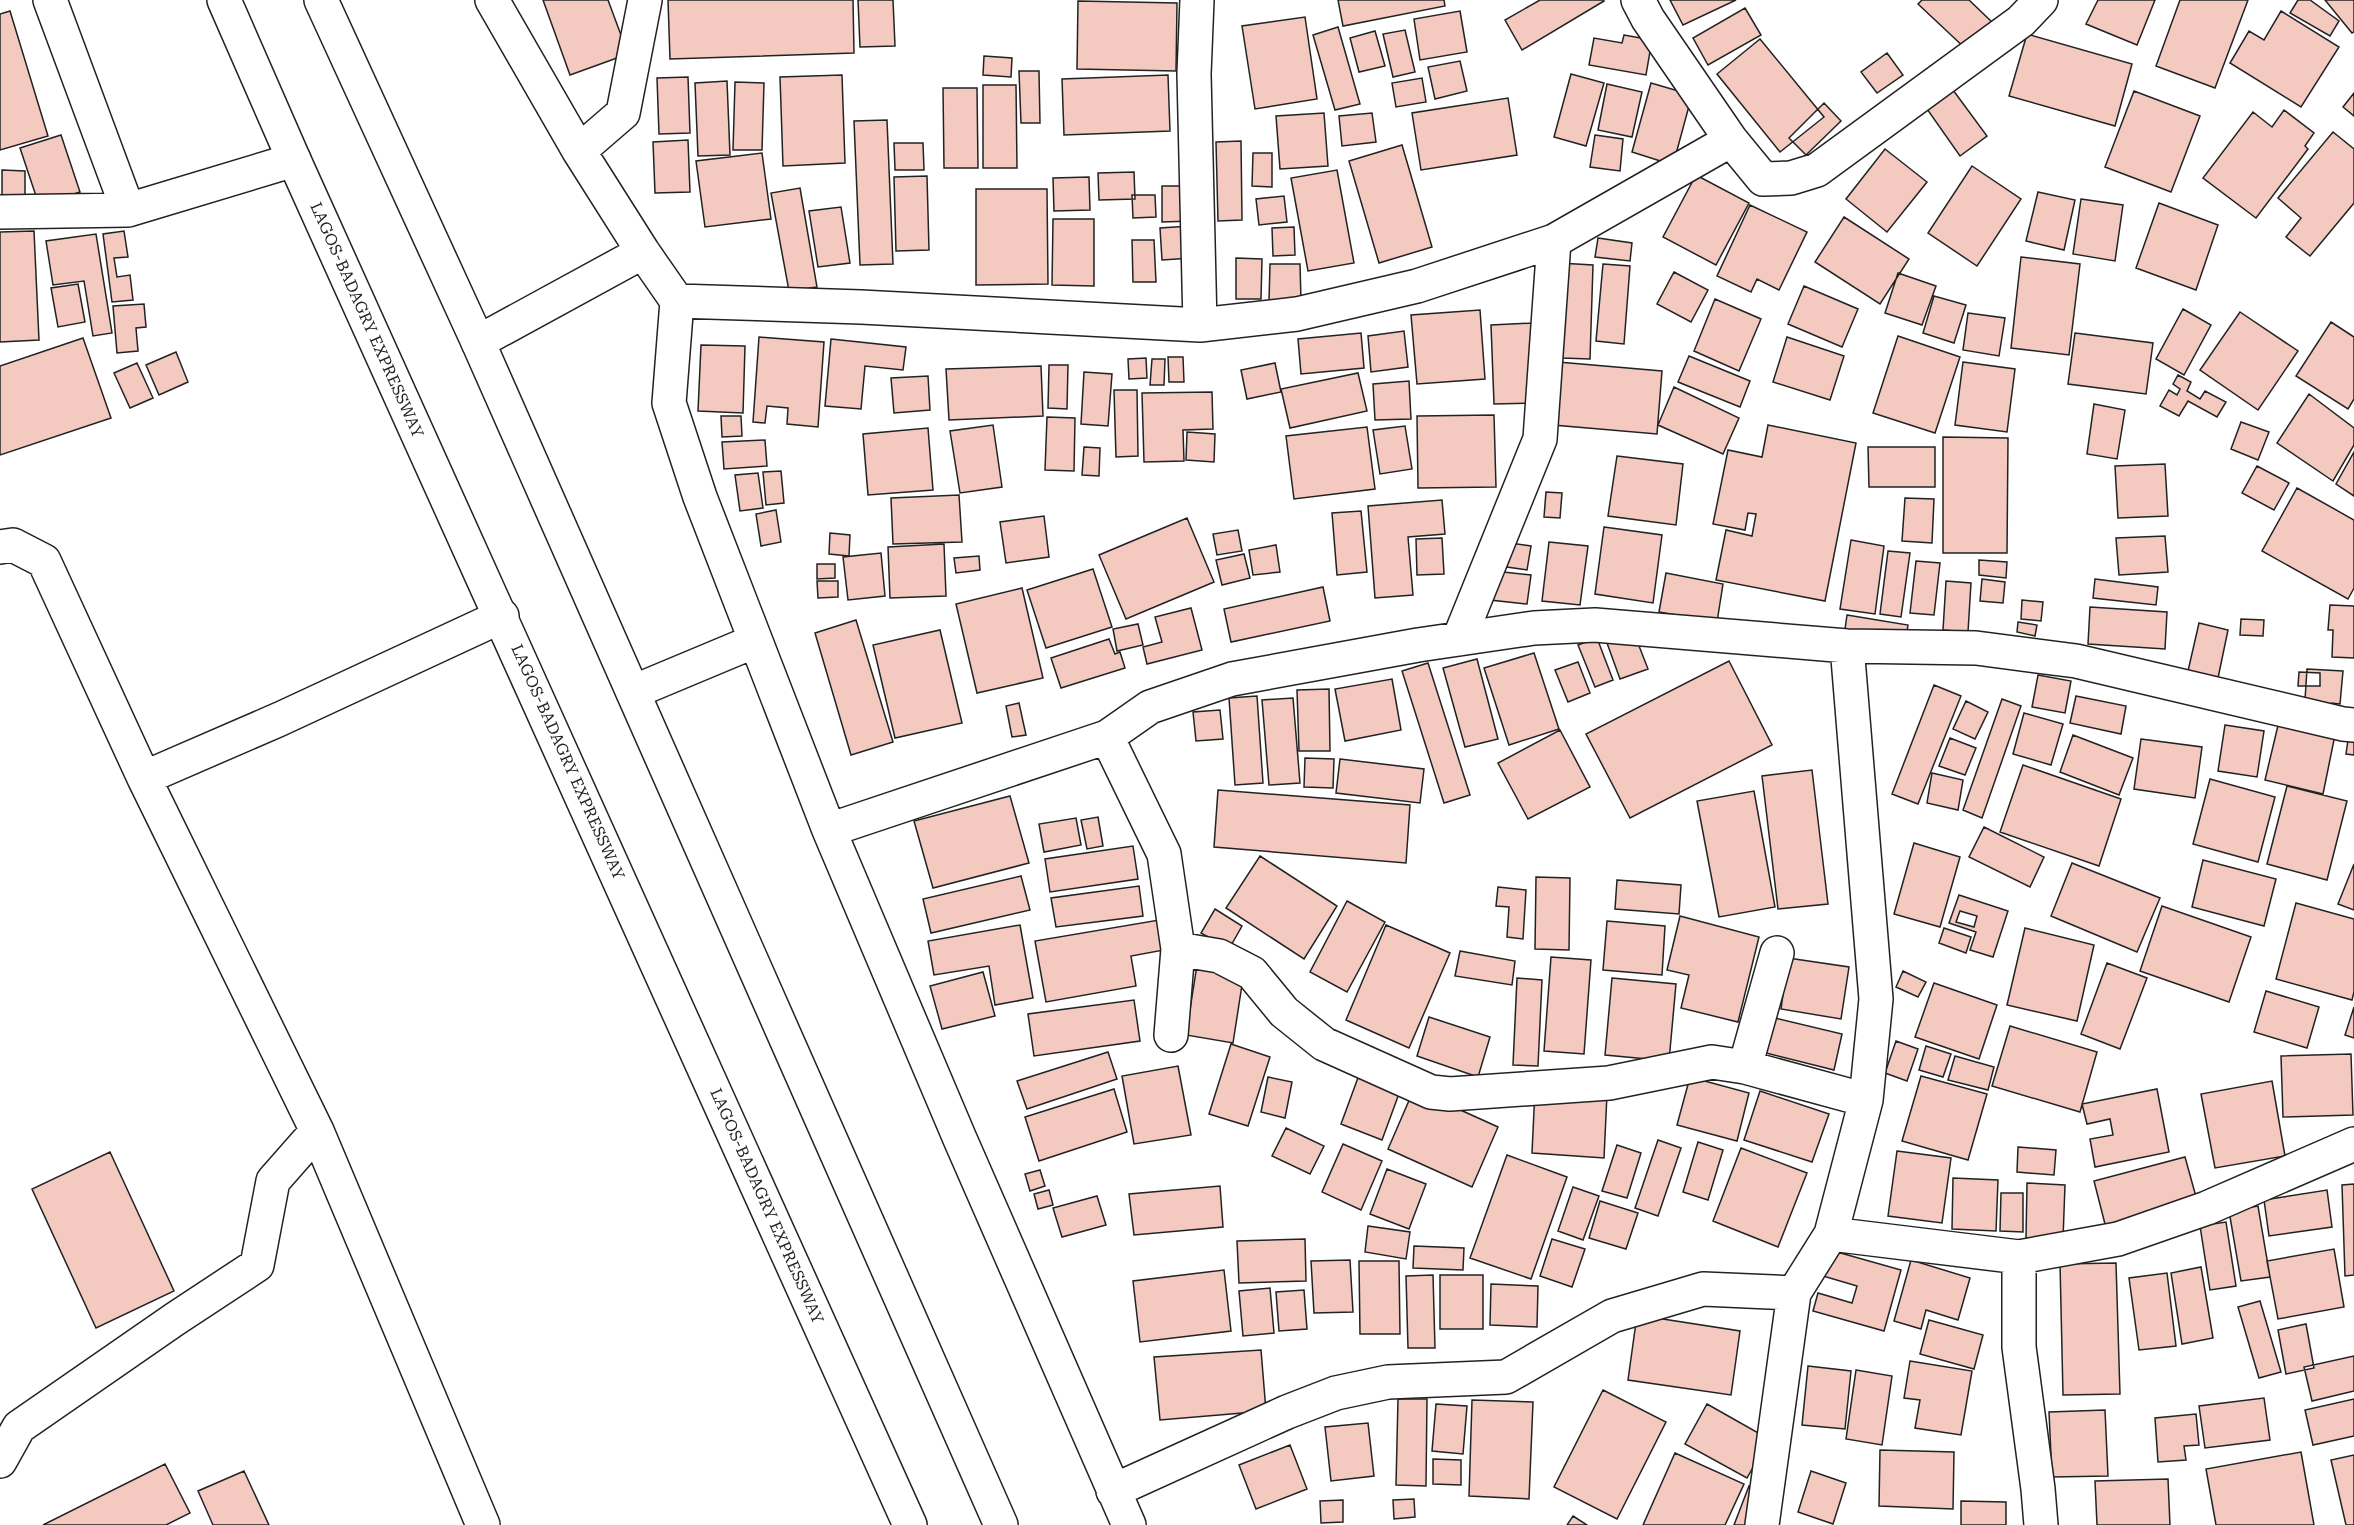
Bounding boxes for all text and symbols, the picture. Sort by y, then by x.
street label: LAGOS-BADAGRY EXPRESSWAY [306,199,428,441]
street label: LAGOS-BADAGRY EXPRESSWAY [507,641,629,883]
street label: LAGOS-BADAGRY EXPRESSWAY [706,1085,828,1327]

